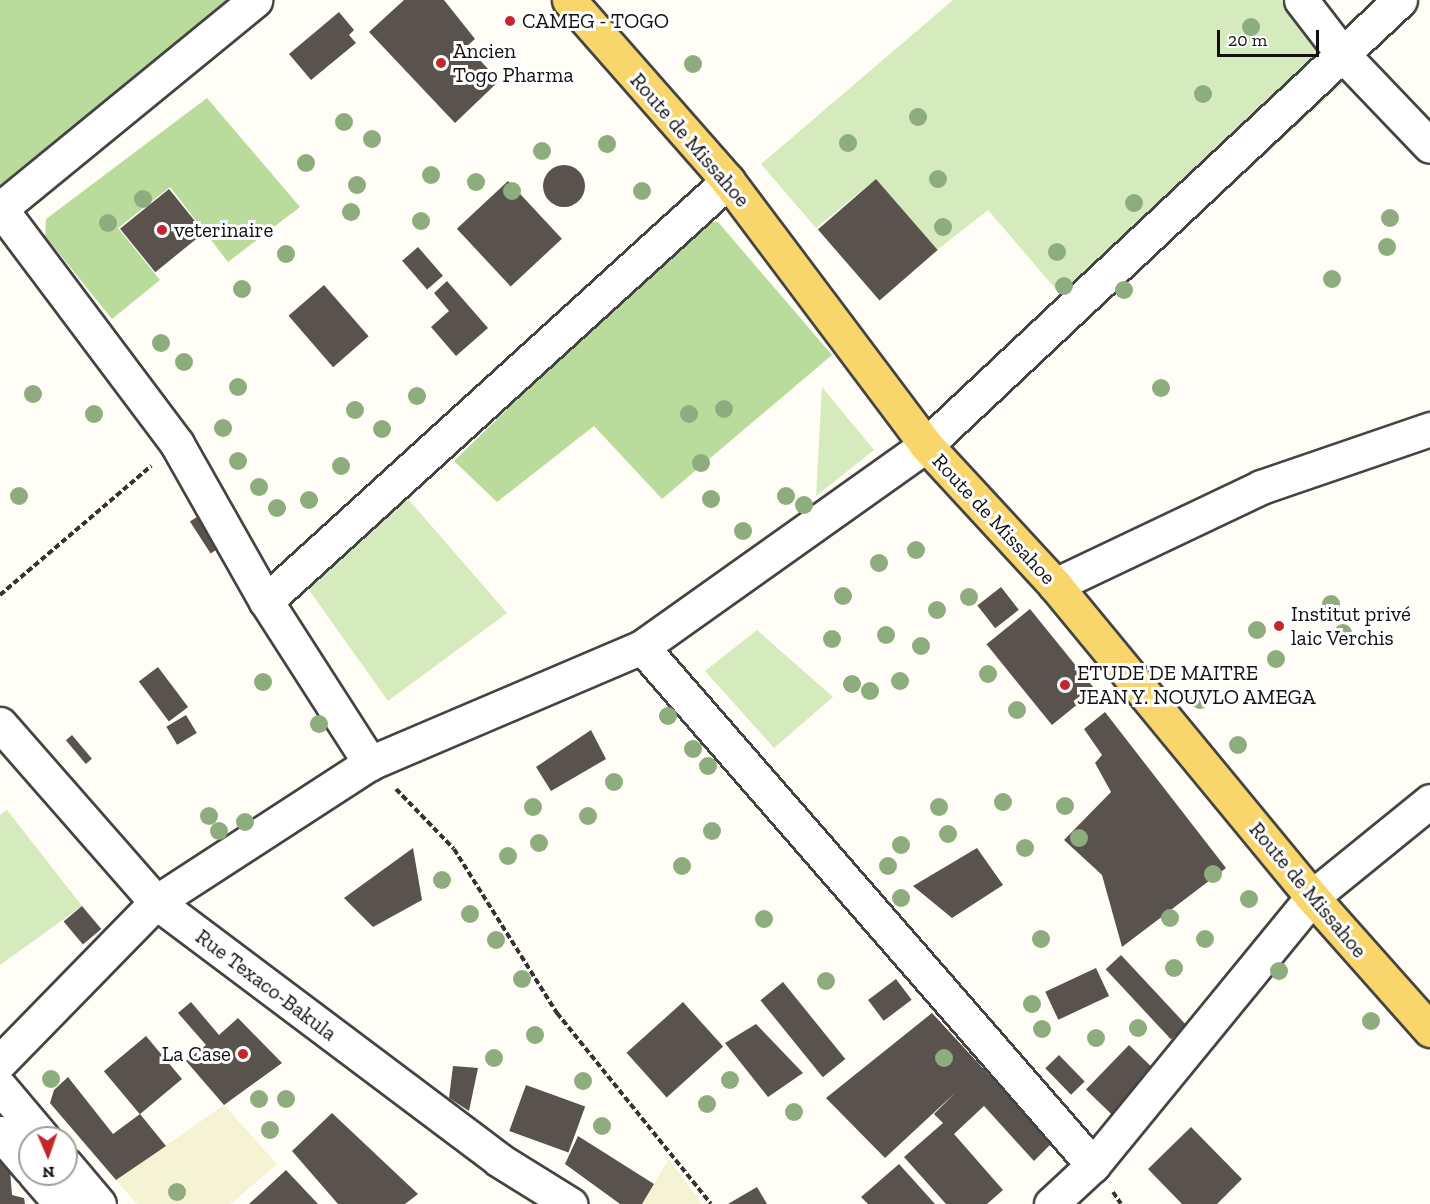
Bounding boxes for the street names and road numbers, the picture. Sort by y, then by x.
street label: Route de Missahoe [625,68,755,212]
street label: Route de Missahoe [927,449,1061,589]
street label: Route de Missahoe [1244,817,1372,963]
street label: Rue Texaco-Bakula [190,924,342,1046]

